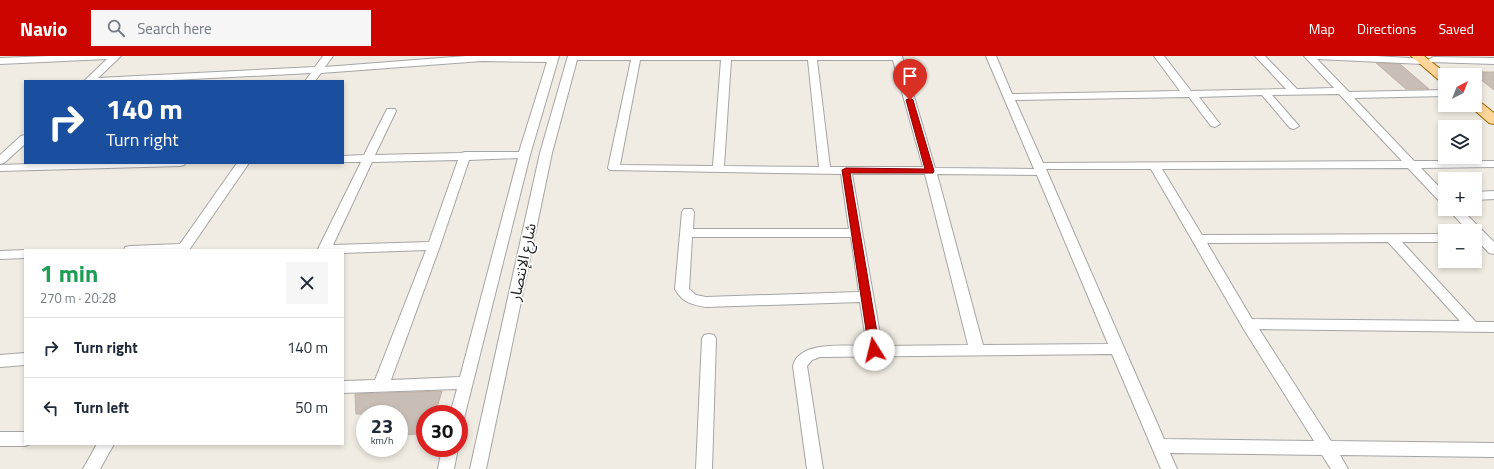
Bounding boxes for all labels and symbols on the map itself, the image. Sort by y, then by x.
pin [893,59,927,100]
north arrow [1438,68,1482,112]
street label: شارع الإنتصار [503,221,543,304]
position arrow [853,329,895,371]
speed limit sign: 30 [416,405,468,457]

